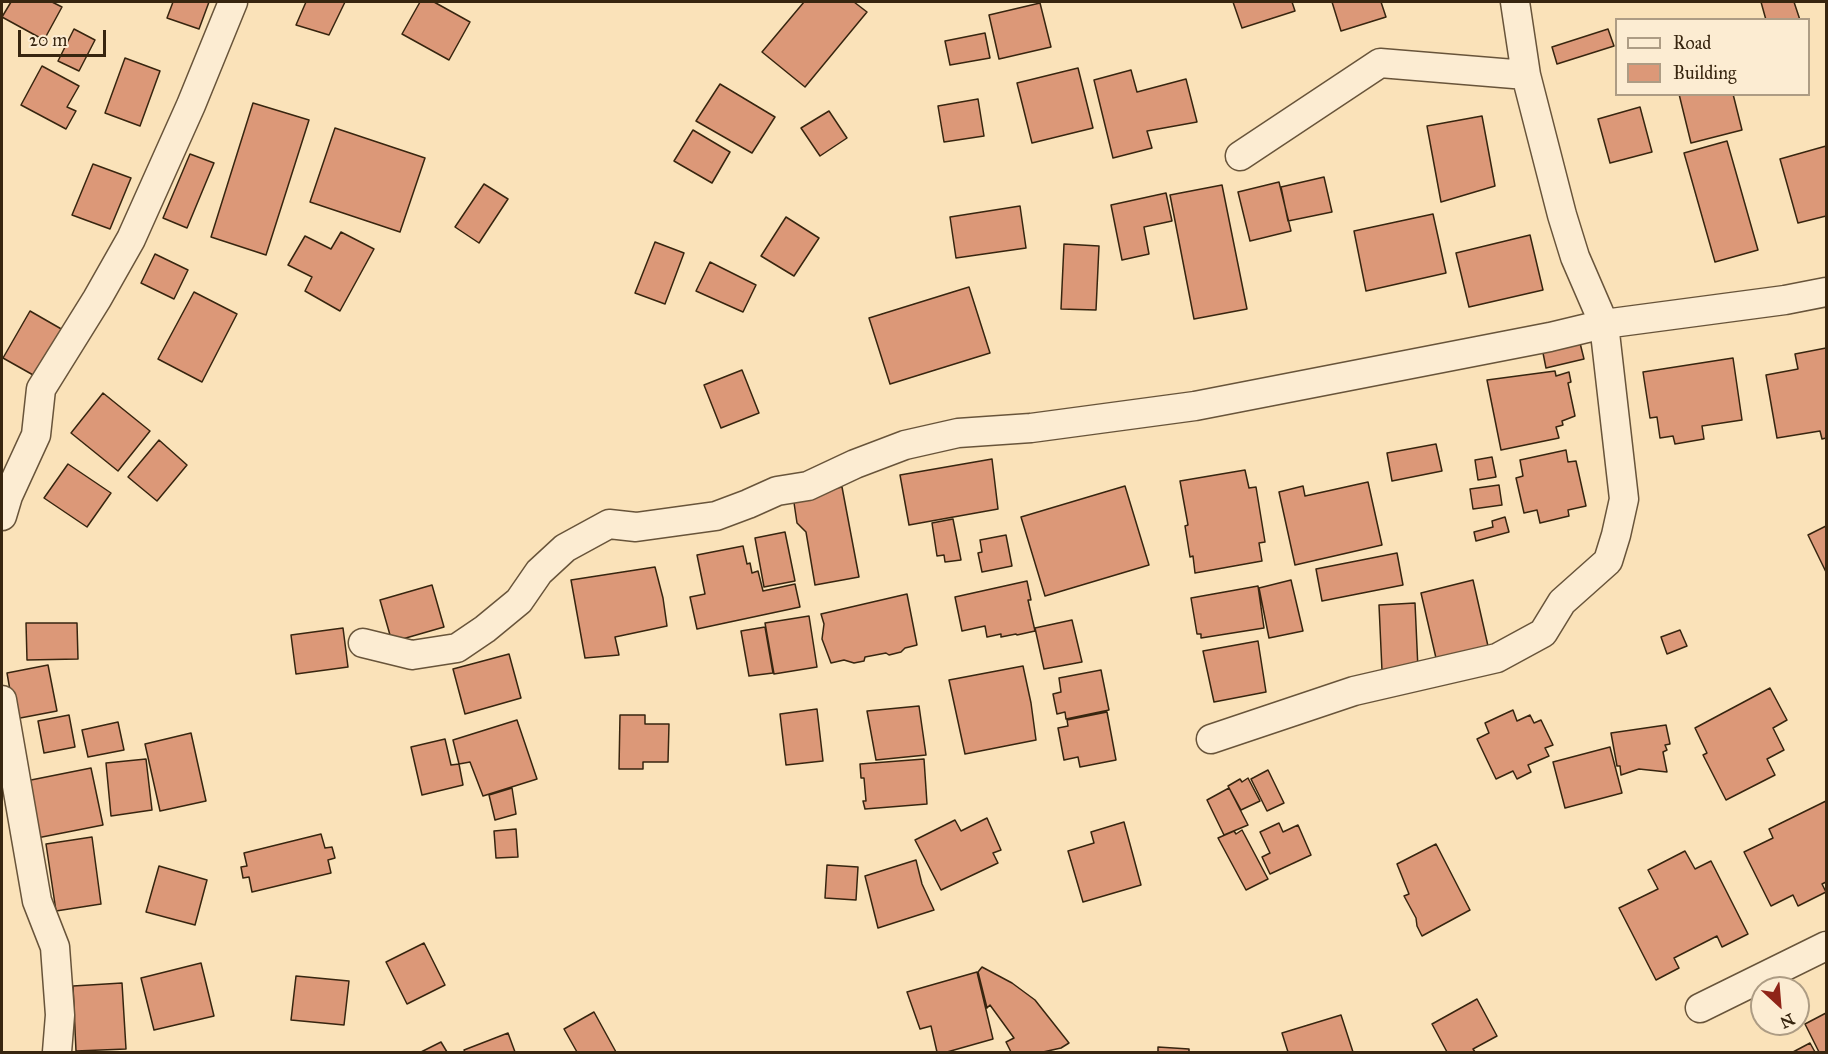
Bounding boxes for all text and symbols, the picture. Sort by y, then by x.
scale bar [21,18,110,56]
legend [1615,18,1810,96]
text: 20 m [29,29,67,51]
text: Road [1673,32,1711,54]
text: Building [1673,62,1736,84]
north arrow [1750,976,1810,1036]
text: N [1777,1009,1798,1032]

